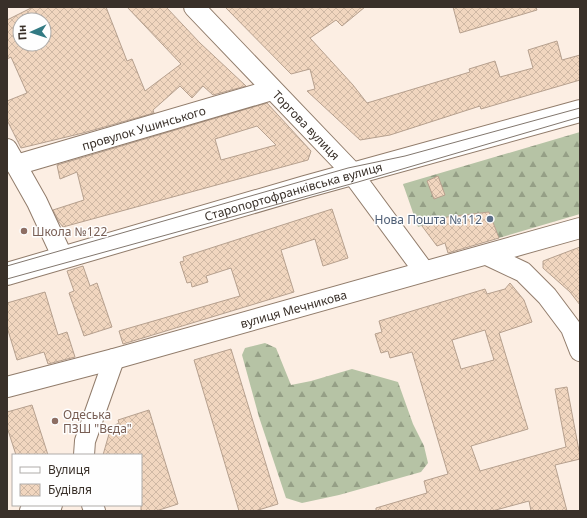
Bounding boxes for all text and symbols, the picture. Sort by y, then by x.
north arrow [12,12,52,52]
text: Пн [14,24,29,41]
street label: Торгова вулиця [269,86,344,163]
street label: провулок Ушинського [80,101,208,154]
street label: Старопортофранківська вулиця [202,158,384,224]
place label: Нова Пошта №112 [375,211,482,228]
marker: Нова Пошта №112 [485,214,495,224]
place label: Школа №122 [32,223,107,240]
marker: Школа №122 [19,226,29,236]
street label: вулиця Мечникова [238,285,349,332]
place label: Одеська ПЗШ "Вєда" [63,406,132,437]
marker: Одеська ПЗШ "Вєда" [50,416,60,426]
legend [12,454,142,506]
text: Вулиця [48,461,90,478]
text: Будівля [48,481,92,498]

